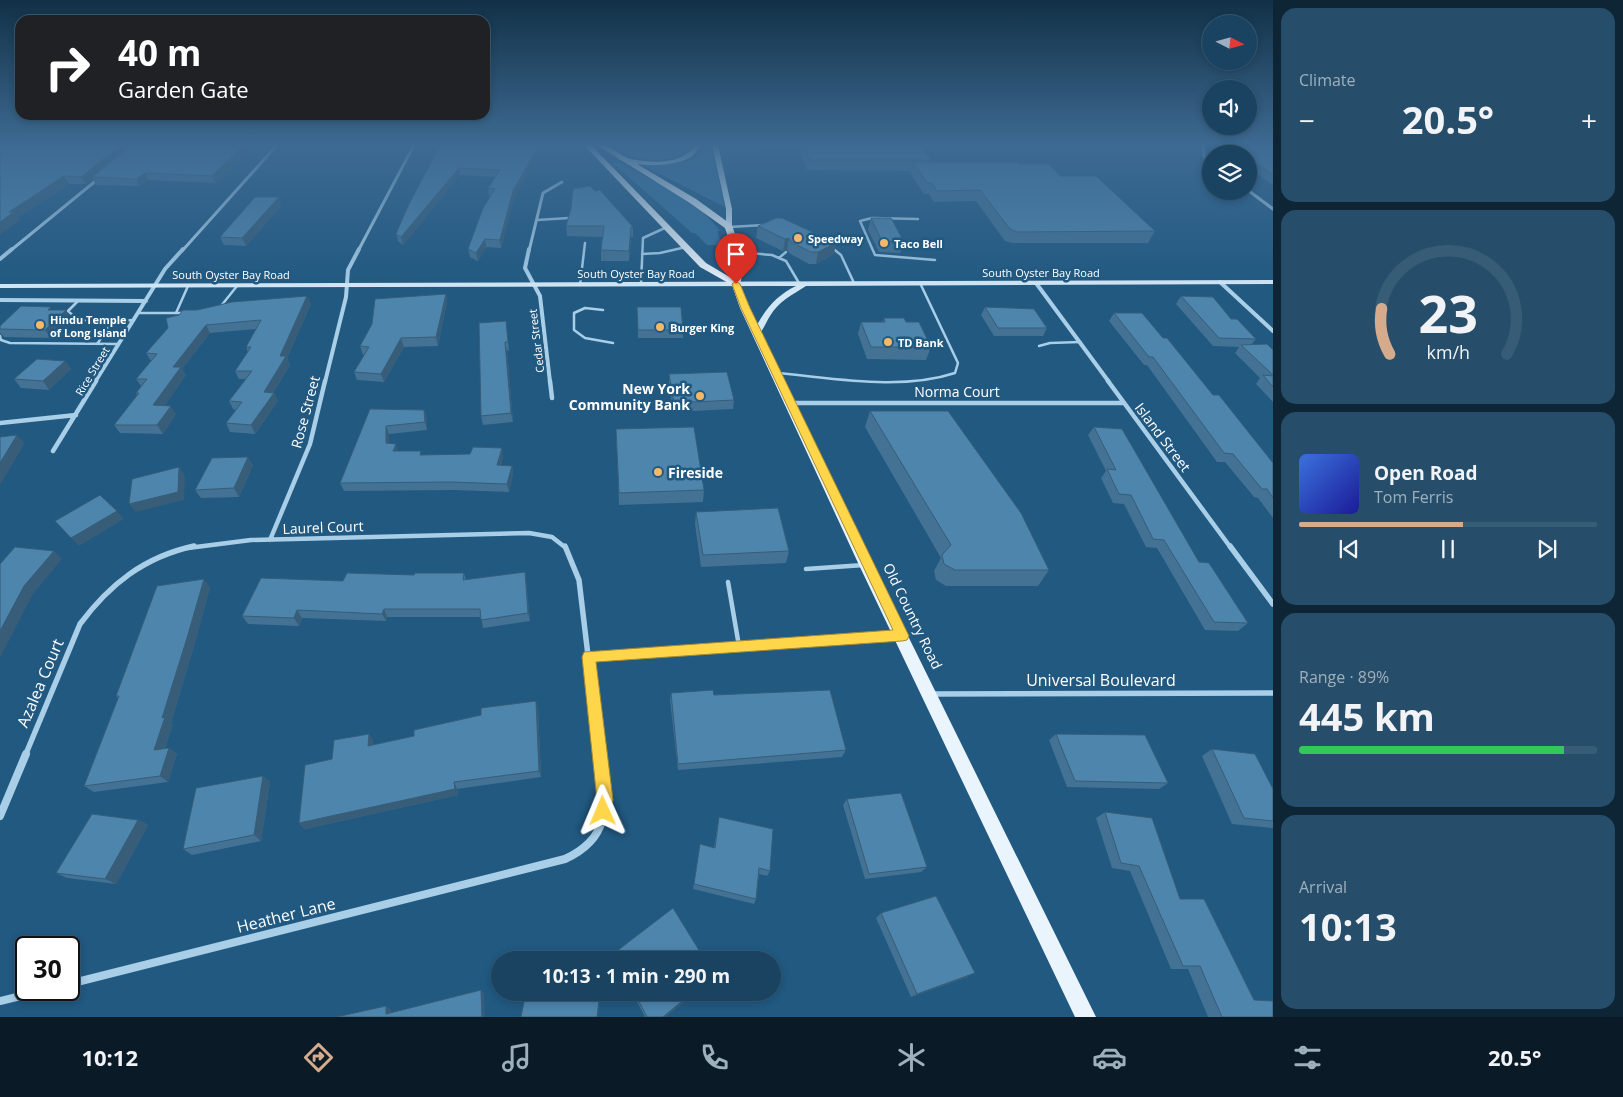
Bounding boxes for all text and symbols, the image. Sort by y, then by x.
north arrow [1202,15,1258,70]
map controls [1202,15,1257,200]
text: 40 m [118,29,201,76]
icon: right [35,35,100,100]
text: Climate [1299,69,1356,91]
text: Garden Gate [118,74,249,104]
button: sound [1202,80,1257,135]
text: 20.5° [1402,93,1494,145]
text: − [1299,101,1315,139]
text: + [1581,101,1597,139]
button: layers [1202,145,1257,200]
place label: Speedway [808,231,864,246]
marker: Speedway [792,232,804,244]
pin [715,233,757,284]
place label: Taco Bell [894,236,943,251]
marker: Taco Bell [878,237,890,249]
icon: arrive [722,240,750,268]
street label: South Oyster Bay Road [982,265,1100,280]
street label: South Oyster Bay Road [577,266,695,281]
street label: South Oyster Bay Road [172,267,290,282]
text: 23 [1418,277,1478,348]
street label: Cedar Street [525,308,547,374]
place label: Hindu Temple of Long Island [50,312,127,340]
marker: Hindu Temple of Long Island [34,319,46,331]
place label: Burger King [670,320,735,335]
marker: Burger King [654,321,666,333]
place label: TD Bank [898,335,944,350]
marker: TD Bank [882,336,894,348]
text: km/h [1426,340,1470,364]
street label: Rice Street [72,344,113,398]
street label: Rose Street [286,374,324,450]
place label: New York Community Bank [569,379,690,414]
street label: Norma Court [914,382,1000,401]
marker: New York Community Bank [694,390,706,402]
street label: Island Street [1131,399,1195,475]
text: Open Road [1374,460,1478,486]
place label: Fireside [668,463,723,482]
marker: Fireside [652,466,664,478]
text: Tom Ferris [1374,486,1453,508]
street label: Laurel Court [282,516,364,538]
icon: previous [1335,535,1363,563]
icon: pause [1434,535,1462,563]
icon: next [1533,535,1561,563]
street label: Old Country Road [879,560,947,672]
street label: Azalea Court [11,635,69,731]
text: Range · 89% [1299,666,1389,688]
street label: Universal Boulevard [1026,669,1176,691]
text: 445 km [1299,690,1435,742]
position arrow [576,784,628,836]
text: Arrival [1299,876,1347,898]
street label: Heather Lane [234,892,338,938]
text: 10:13 [1299,900,1397,952]
speed limit sign: 30 [15,936,80,1001]
text: 10:13 · 1 min · 290 m [542,963,730,989]
icon: directions [301,1040,336,1075]
icon: music [499,1040,534,1075]
icon: phone [697,1040,732,1075]
icon: climate [894,1040,929,1075]
icon: car [1092,1040,1127,1075]
icon: filters [1290,1040,1325,1075]
text: 10:12 [81,1042,138,1072]
text: 20.5° [1488,1042,1541,1072]

